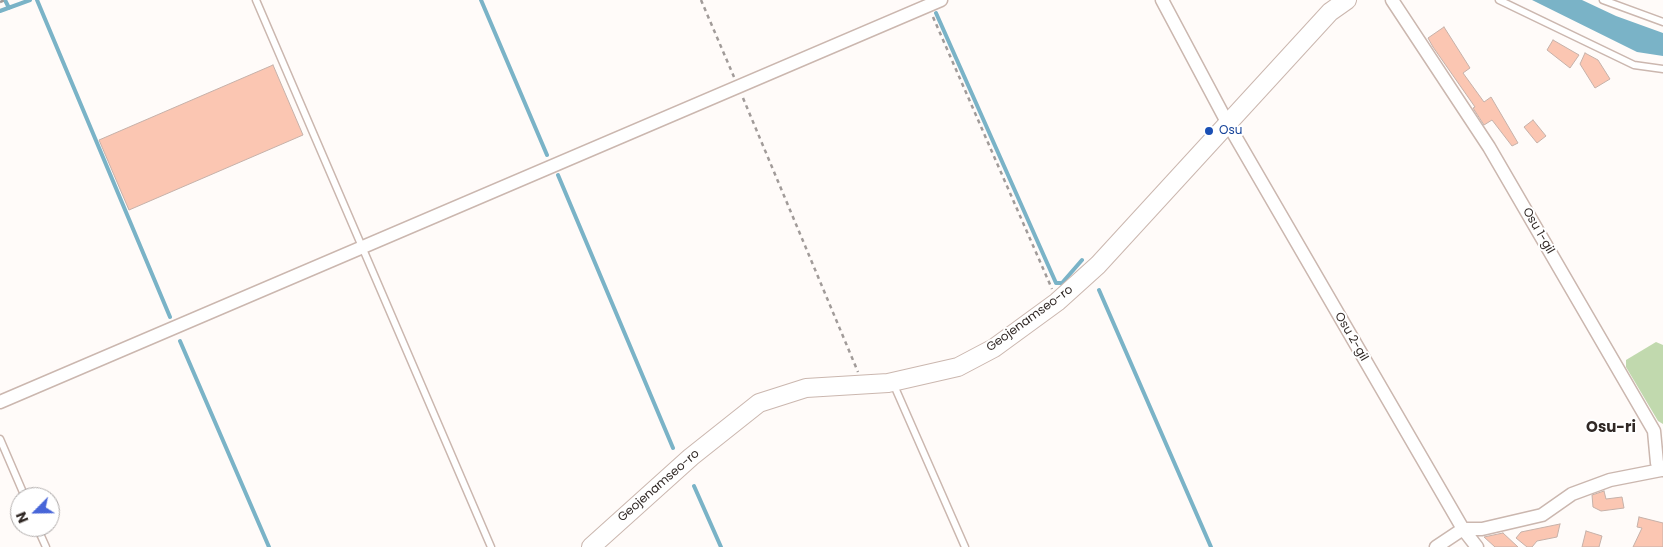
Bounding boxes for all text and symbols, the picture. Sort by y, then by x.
place label: Osu [1219,124,1242,138]
marker: Osu [1203,125,1215,137]
street label: Osu 1-gil [1519,205,1557,257]
street label: Geojenamseo-ro [984,283,1076,355]
street label: Osu 2-gil [1331,310,1371,364]
district label: Osu-ri [1586,419,1636,437]
street label: Geojenamseo-ro [615,447,703,525]
north arrow [10,487,60,537]
text: N [11,509,33,526]

